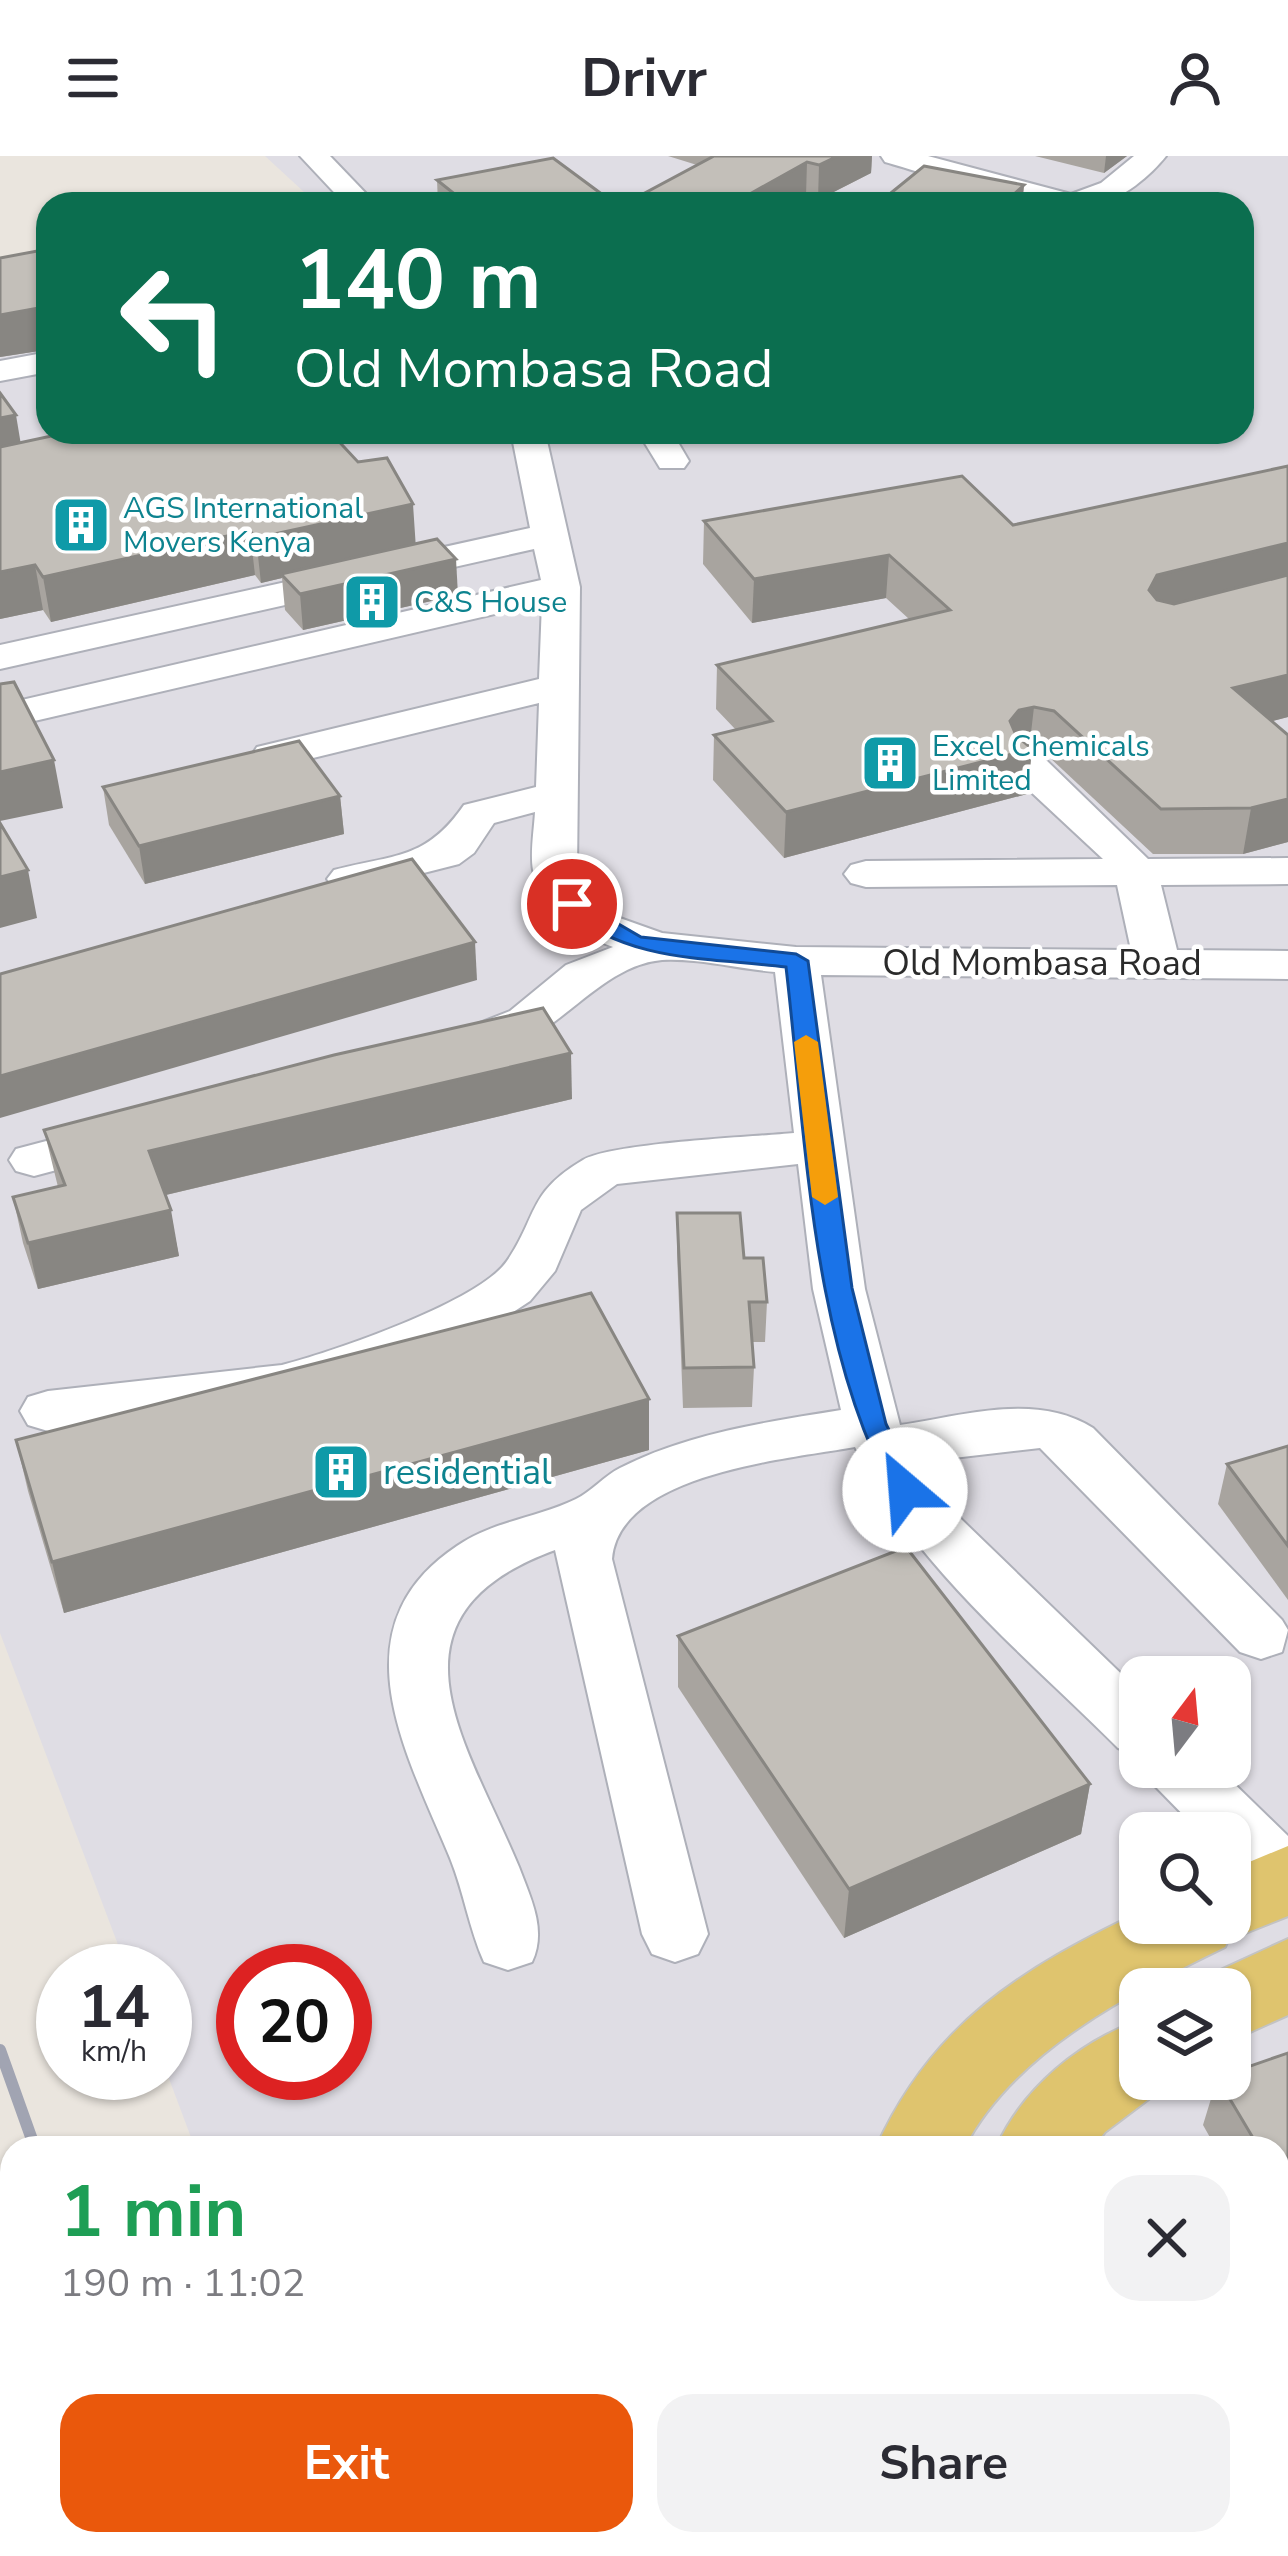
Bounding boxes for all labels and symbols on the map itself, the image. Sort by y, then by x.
place label: AGS International Movers Kenya [123,488,363,563]
building icon: AGS International Movers Kenya [50,494,112,556]
building icon: C&S House [341,571,403,633]
place label: C&S House [414,582,567,623]
place label: Excel Chemicals Limited [932,726,1150,801]
building icon: Excel Chemicals Limited [859,732,921,794]
pin [521,853,623,955]
street label: Old Mombasa Road [882,939,1202,988]
position arrow [842,1427,968,1553]
building icon: residential [310,1441,372,1503]
place label: residential [383,1448,552,1497]
north arrow [1119,1656,1251,1788]
speed limit sign: 20 [216,1944,372,2100]

